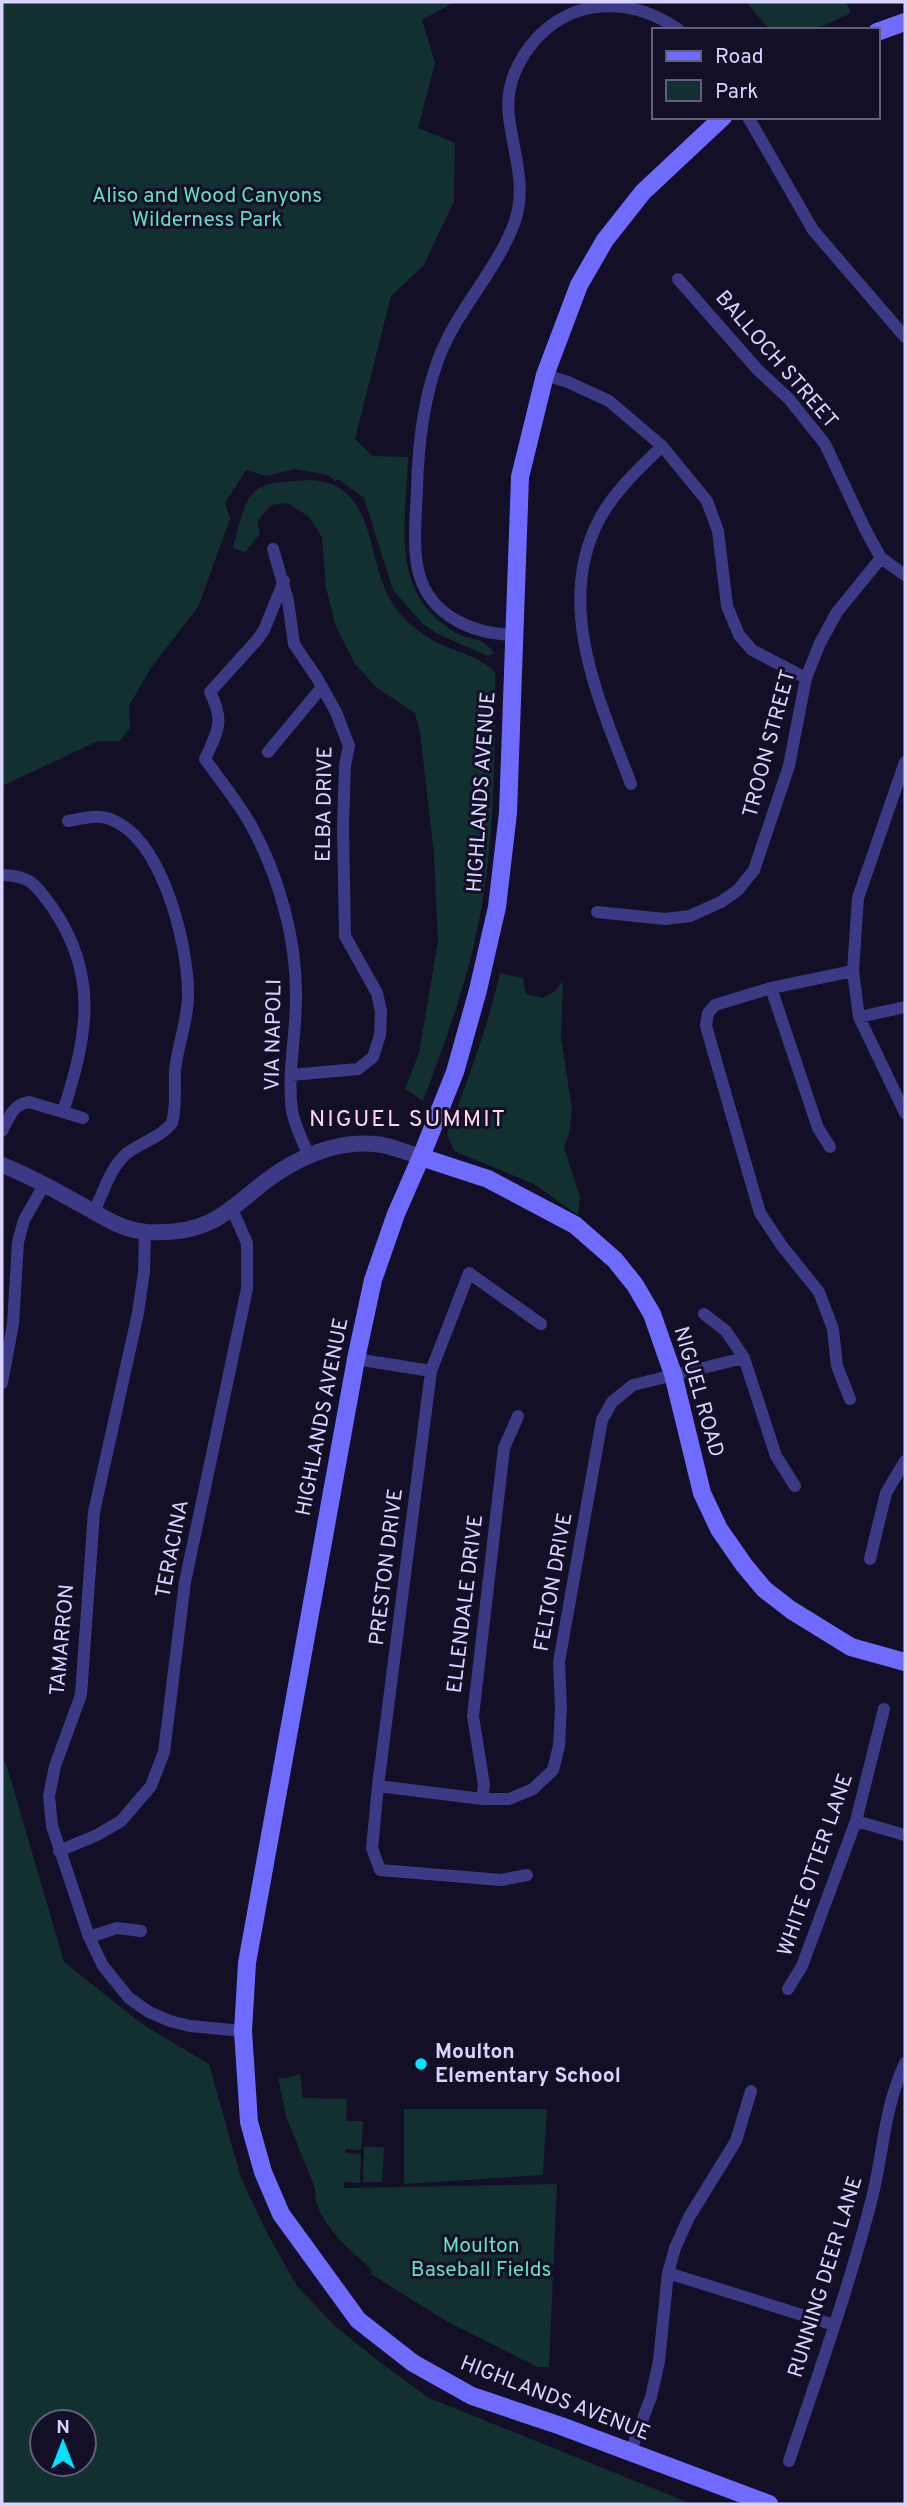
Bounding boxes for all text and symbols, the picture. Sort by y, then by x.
legend [652,28,879,119]
text: Road [715,44,764,71]
text: Park [715,79,758,106]
park label: Aliso and Wood Canyons Wilderness Park [92,183,322,234]
street label: BALLOCH STREET [709,285,843,435]
street label: TROON STREET [737,667,803,821]
street label: HIGHLANDS AVENUE [462,691,502,893]
street label: ELBA DRIVE [310,746,340,862]
street label: VIA NAPOLI [260,979,288,1091]
district label: NIGUEL SUMMIT [309,1106,507,1135]
street label: HIGHLANDS AVENUE [291,1316,355,1518]
street label: NIGUEL ROAD [666,1323,730,1461]
street label: PRESTON DRIVE [364,1487,410,1647]
street label: TERACINA [150,1498,196,1600]
street label: FELTON DRIVE [528,1510,580,1654]
street label: ELLENDALE DRIVE [442,1513,490,1695]
street label: TAMARRON [45,1583,81,1697]
street label: WHITE OTTER LANE [772,1770,860,1960]
place label: Moulton Elementary School [435,2039,621,2090]
marker: Moulton Elementary School [413,2056,429,2072]
street label: RUNNING DEER LANE [783,2173,869,2381]
park label: Moulton Baseball Fields [411,2233,551,2284]
street label: HIGHLANDS AVENUE [456,2350,654,2448]
north arrow [28,2408,98,2478]
text: N [56,2416,70,2440]

